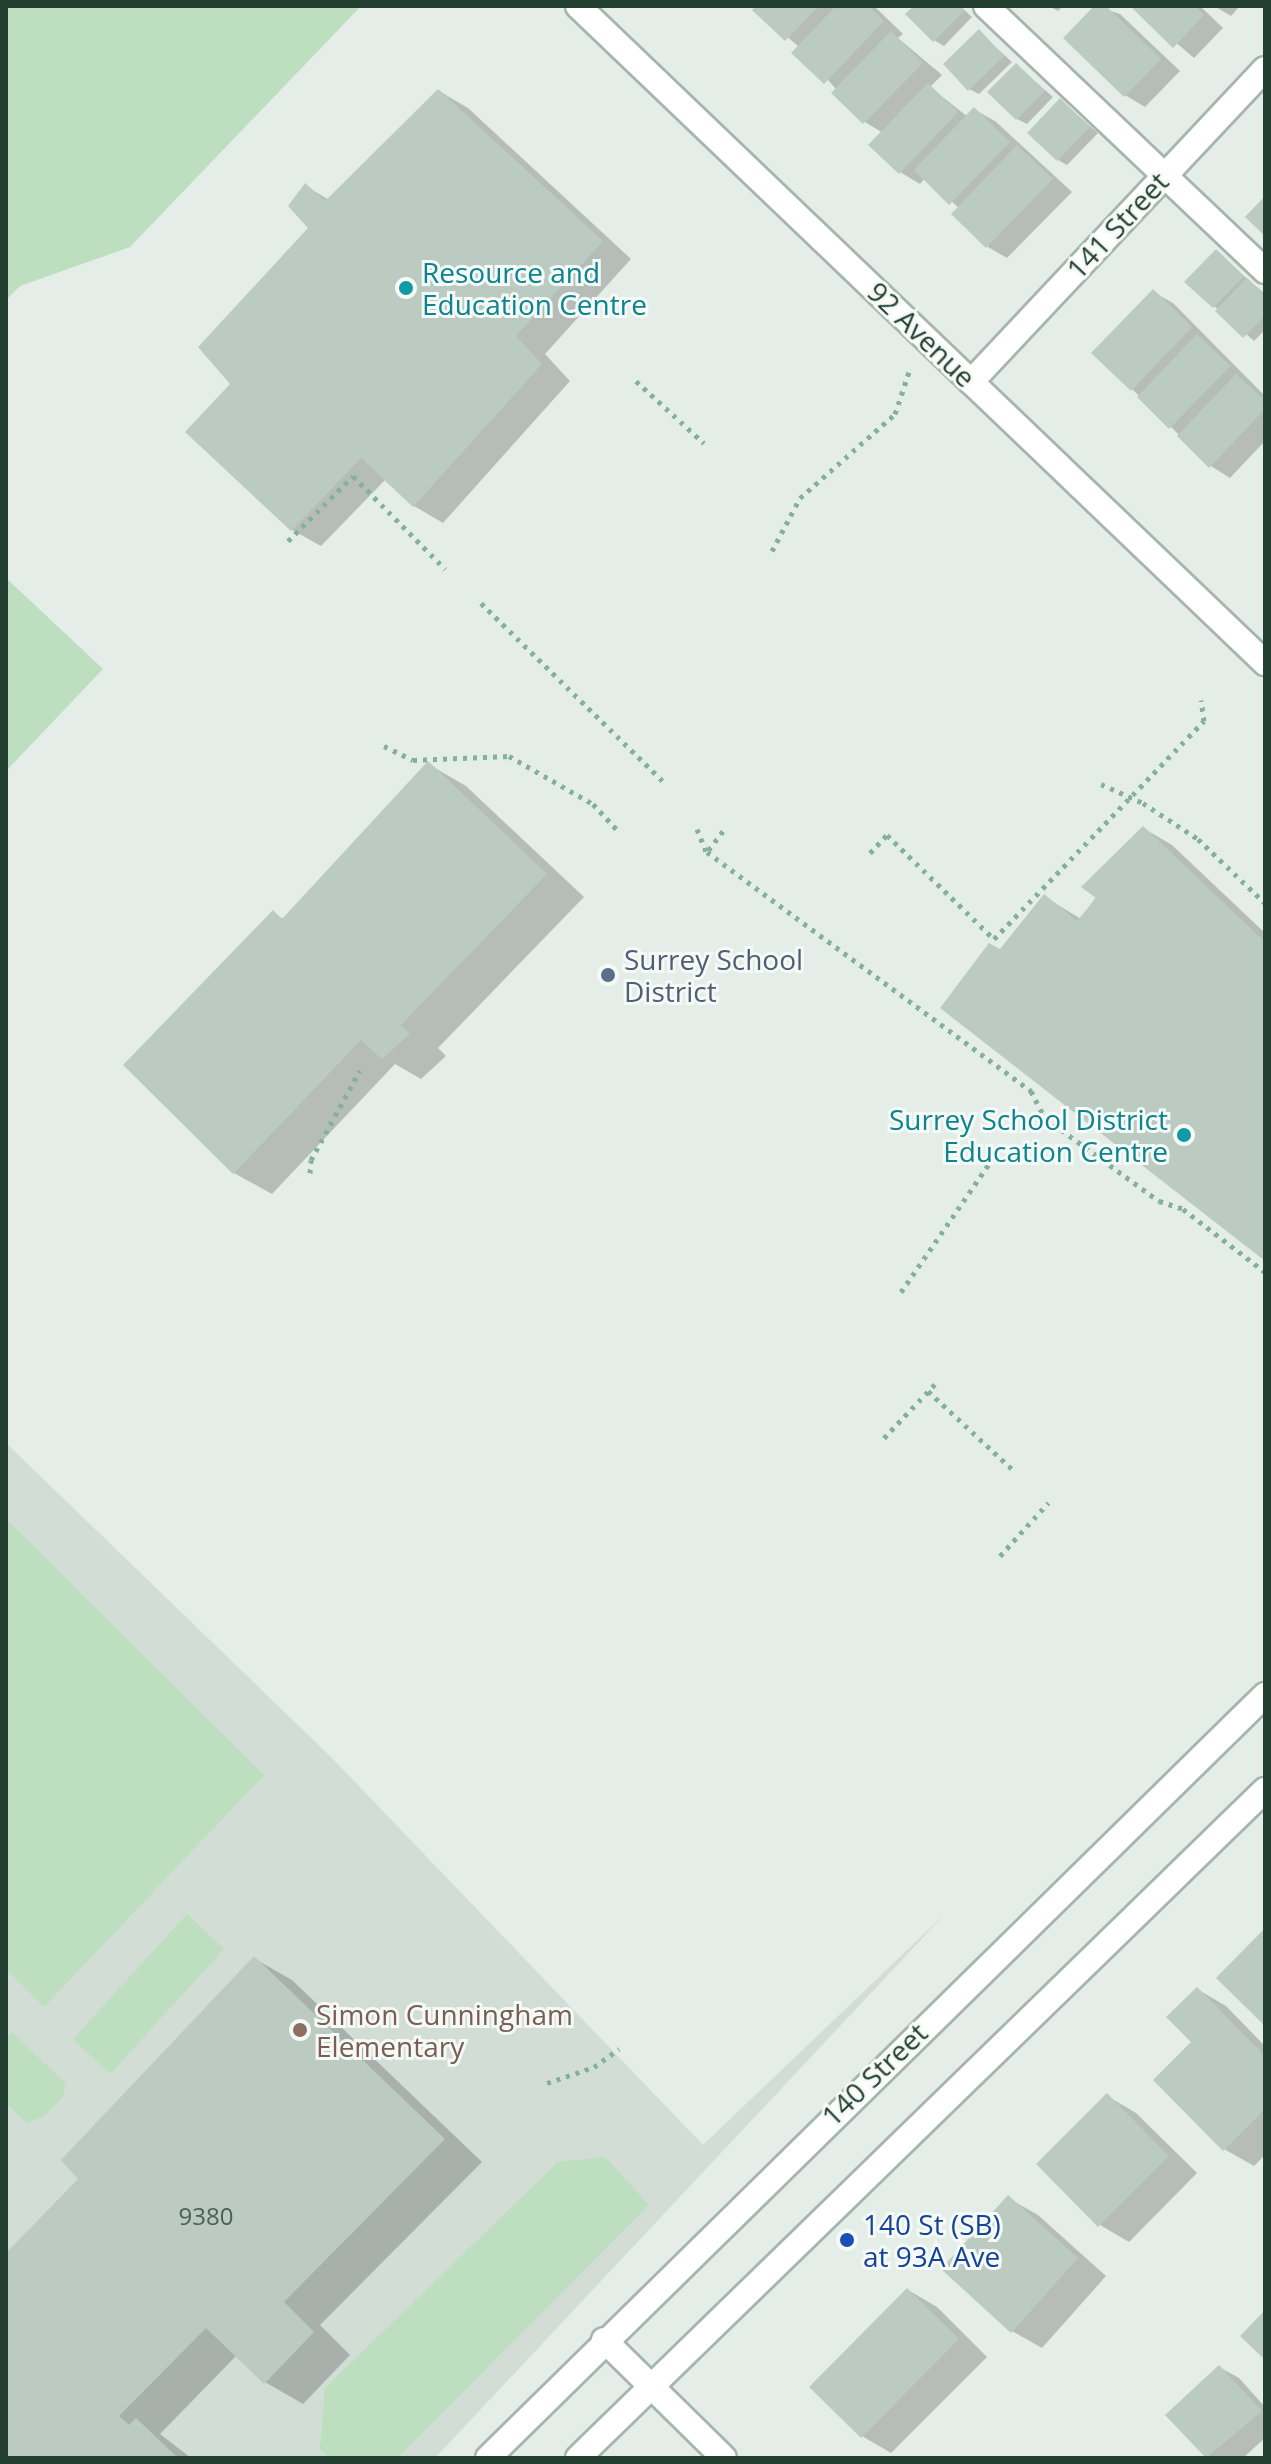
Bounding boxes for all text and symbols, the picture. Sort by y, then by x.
street label: 141 Street [1059,165,1175,285]
place label: Resource and Education Centre [422,255,647,321]
street label: 92 Avenue [861,274,983,394]
marker: Resource and Education Centre [397,279,415,297]
place label: Surrey School District [624,942,803,1008]
marker: Surrey School District [599,966,617,984]
place label: Surrey School District Education Centre [889,1102,1168,1168]
marker: Surrey School District Education Centre [1175,1126,1193,1144]
place label: Simon Cunningham Elementary [316,1997,573,2063]
street label: 140 Street [814,2016,934,2132]
marker: Simon Cunningham Elementary [291,2021,309,2039]
house number: 9380 [179,2202,233,2230]
place label: 140 St (SB) at 93A Ave [863,2207,1001,2273]
marker: 140 St (SB) at 93A Ave [838,2231,856,2249]

